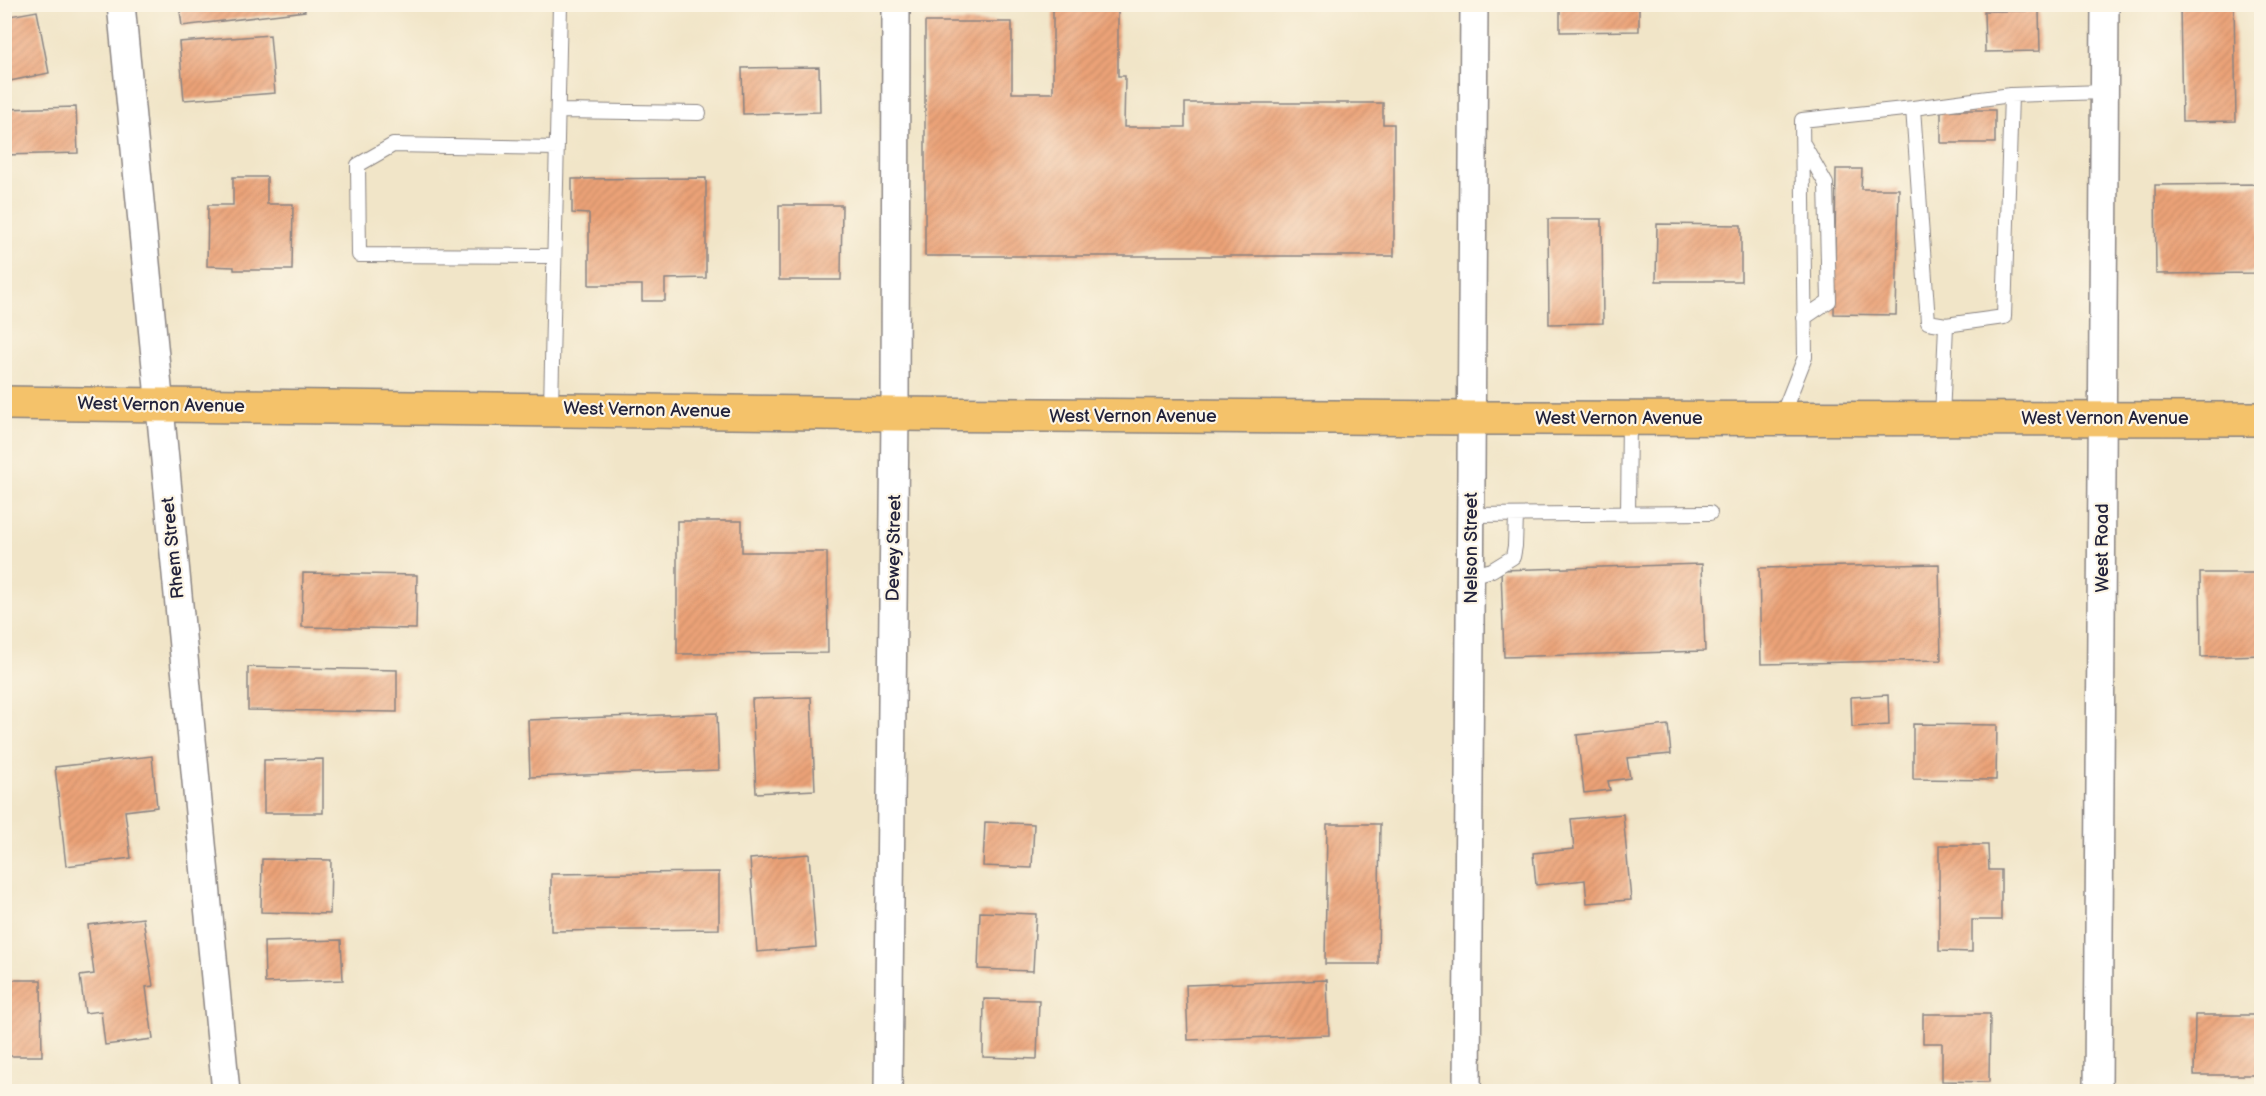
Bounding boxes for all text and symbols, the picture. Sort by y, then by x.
street label: West Vernon Avenue [77,393,245,417]
street label: West Vernon Avenue [563,398,731,422]
street label: West Vernon Avenue [1049,406,1217,427]
street label: West Vernon Avenue [1535,408,1703,429]
street label: West Vernon Avenue [2021,408,2189,429]
street label: Nelson Street [1461,492,1482,604]
street label: Dewey Street [883,494,905,602]
street label: Rhem Street [157,496,189,600]
street label: West Road [2092,504,2113,592]

